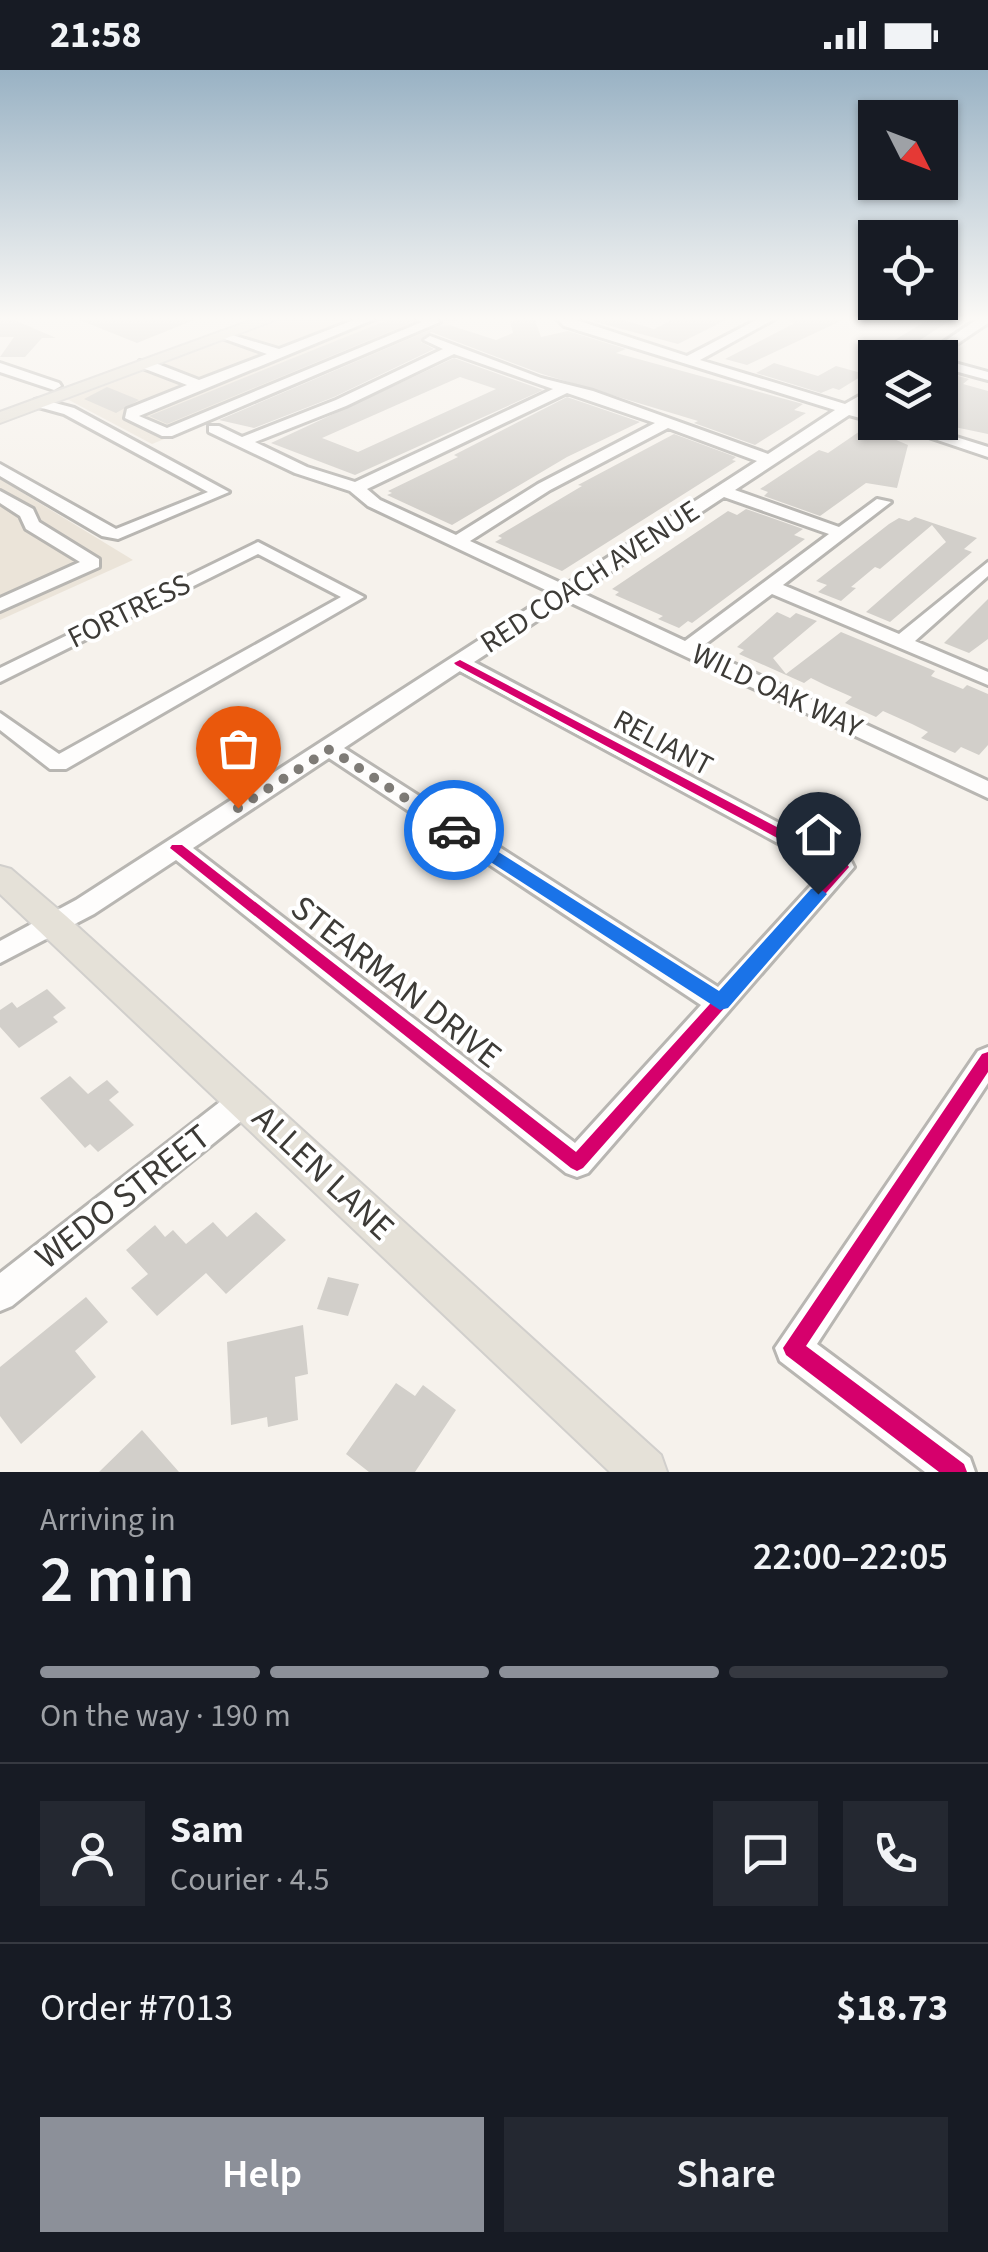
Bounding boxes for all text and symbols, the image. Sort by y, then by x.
text: 21:58 [50,8,142,62]
north arrow [858,100,958,200]
map controls [858,100,958,440]
button: locate [858,220,958,320]
button: layers [858,340,958,440]
street label: RED COACH AVENUE [472,490,708,664]
street label: FORTRESS [60,563,198,659]
street label: WILD OAK WAY [685,633,870,750]
street label: RELIANT [606,699,720,787]
pin [196,706,281,809]
icon: bag [211,721,266,776]
courier [404,780,504,880]
pin [776,792,861,895]
icon: car [427,803,482,858]
icon: home [791,807,846,862]
street label: STEARMAN DRIVE [280,884,512,1080]
street label: ALLEN LANE [241,1094,405,1252]
street label: WEDO STREET [25,1113,221,1281]
text: Arriving in [40,1497,176,1543]
text: 22:00–22:05 [753,1530,948,1584]
text: 2 min [40,1534,195,1627]
text: On the way · 190 m [40,1693,291,1739]
button: person [40,1801,145,1906]
button: chat [713,1801,818,1906]
button: phone [843,1801,948,1906]
text: Sam [170,1803,244,1857]
text: Courier · 4.5 [170,1857,330,1903]
text: Order #7013 [40,1981,233,2035]
text: $18.73 [836,1981,948,2035]
button: Help [40,2117,484,2232]
button: Share [504,2117,948,2232]

